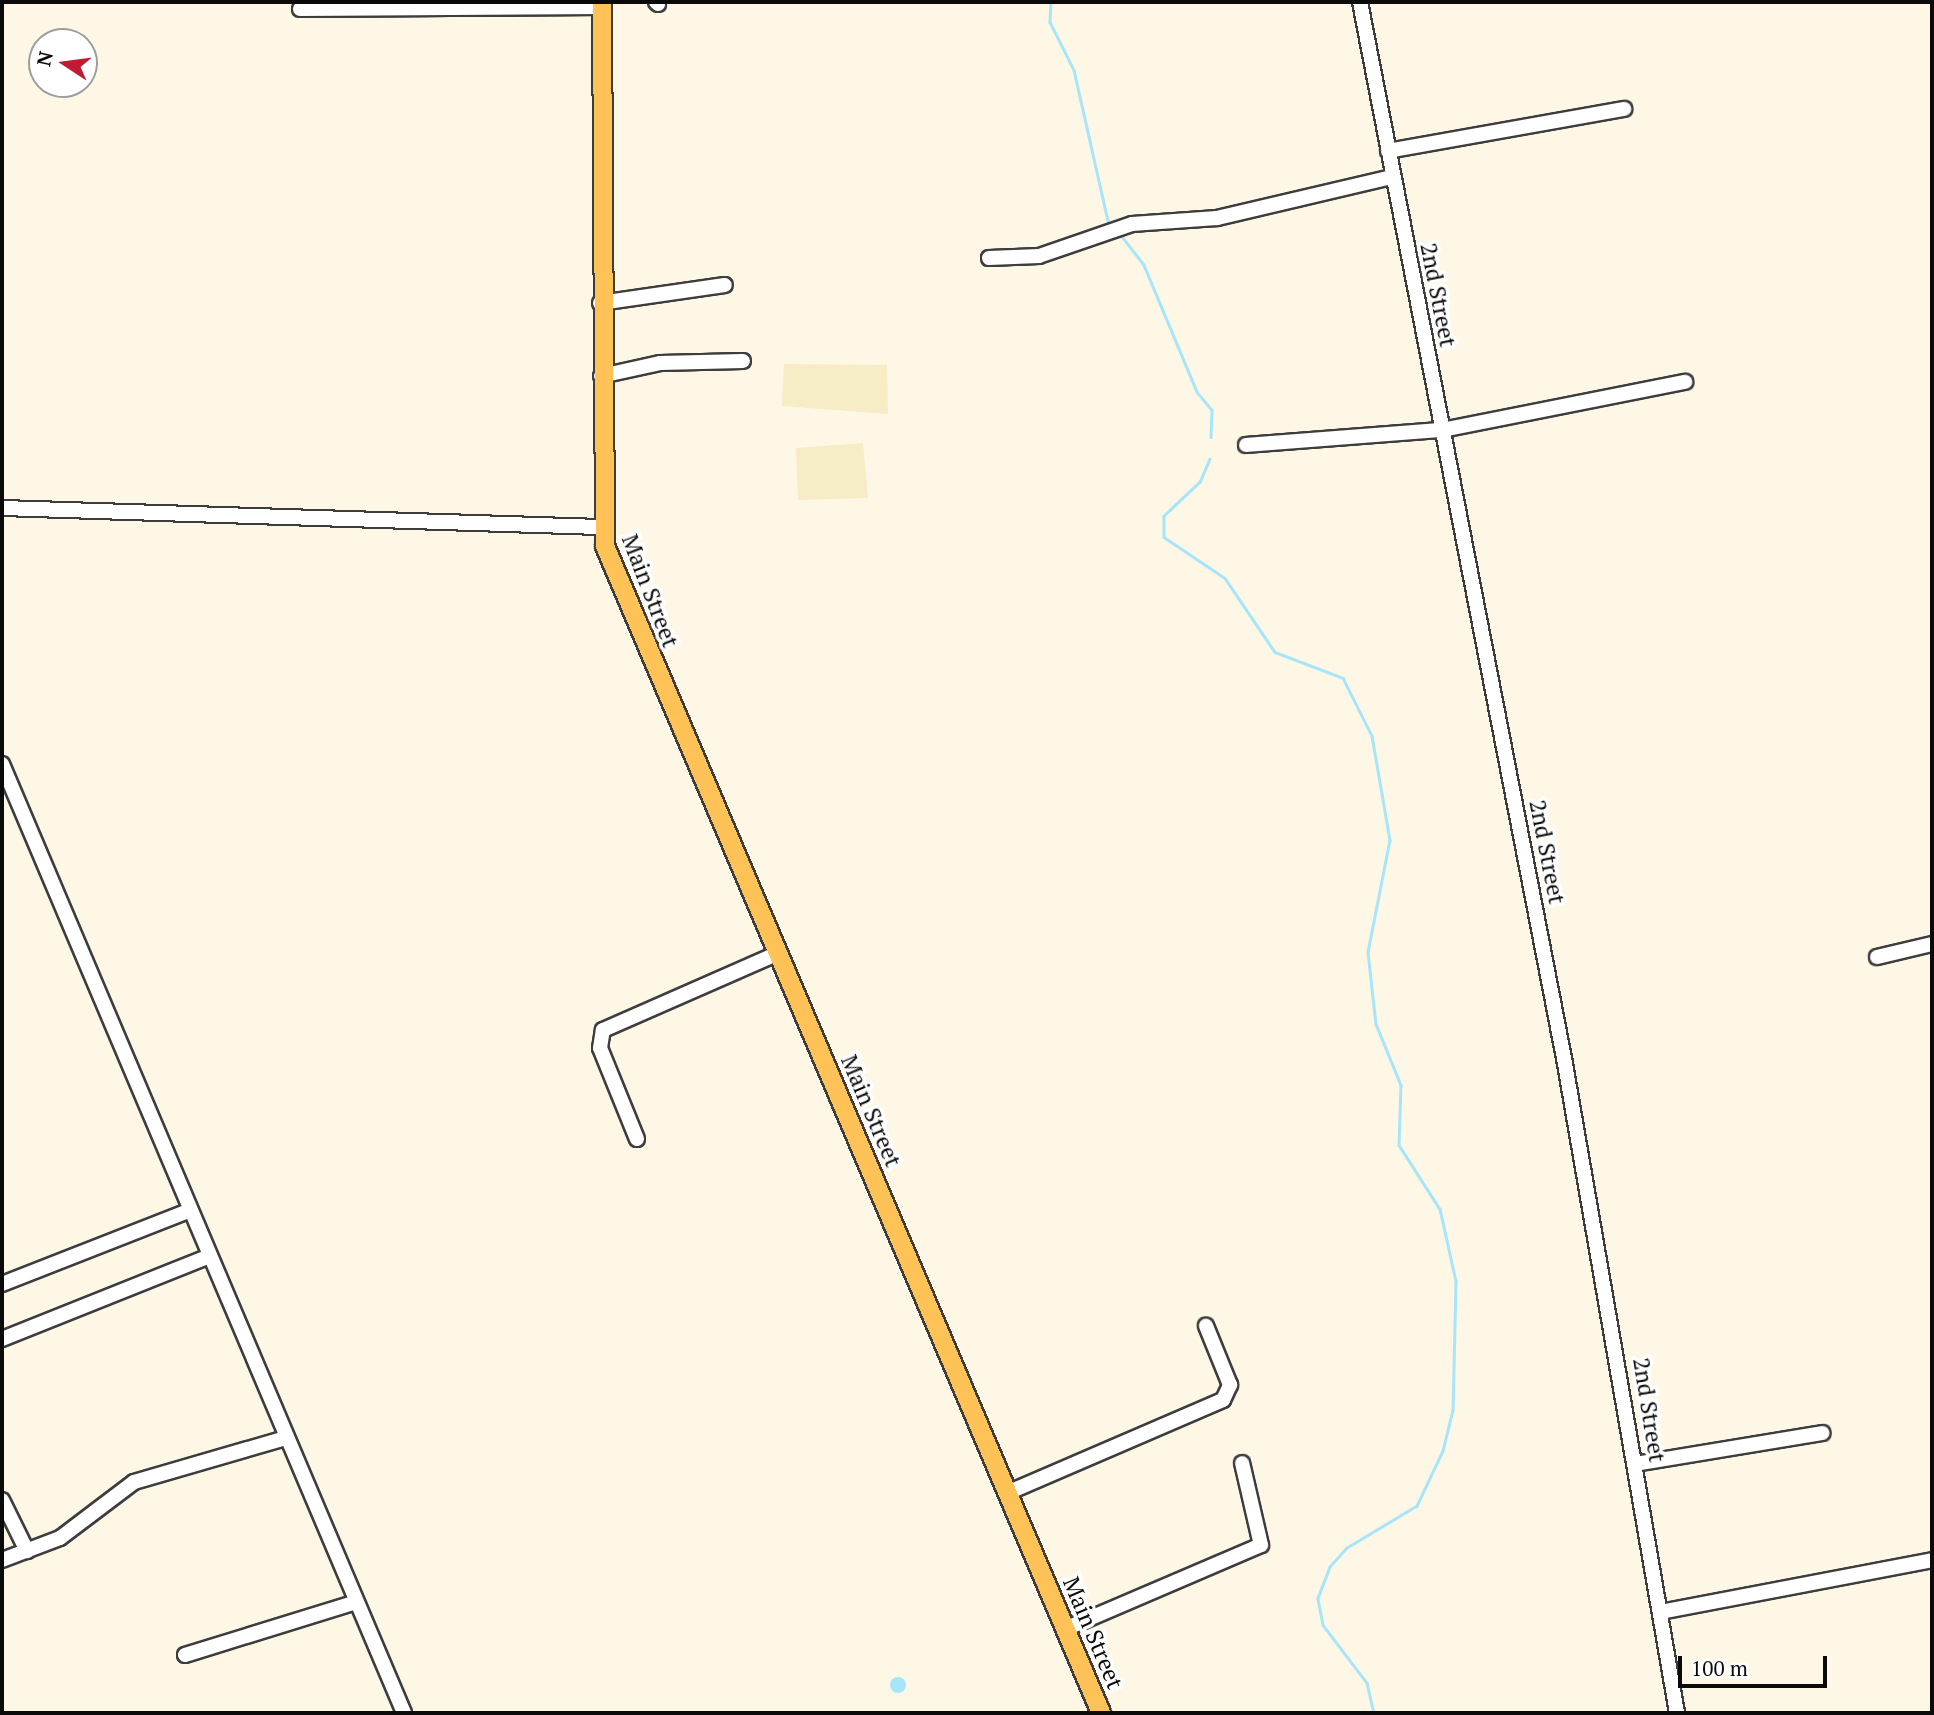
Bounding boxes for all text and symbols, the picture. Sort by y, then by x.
north arrow [28,28,98,98]
text: N [30,49,58,68]
street label: 2nd Street [1414,241,1462,349]
street label: Main Street [616,530,684,652]
street label: 2nd Street [1523,798,1571,906]
street label: Main Street [835,1051,907,1171]
street label: 2nd Street [1627,1356,1671,1464]
street label: Main Street [1057,1573,1129,1693]
scale bar [1682,1642,1831,1686]
text: 100 m [1691,1654,1748,1682]

